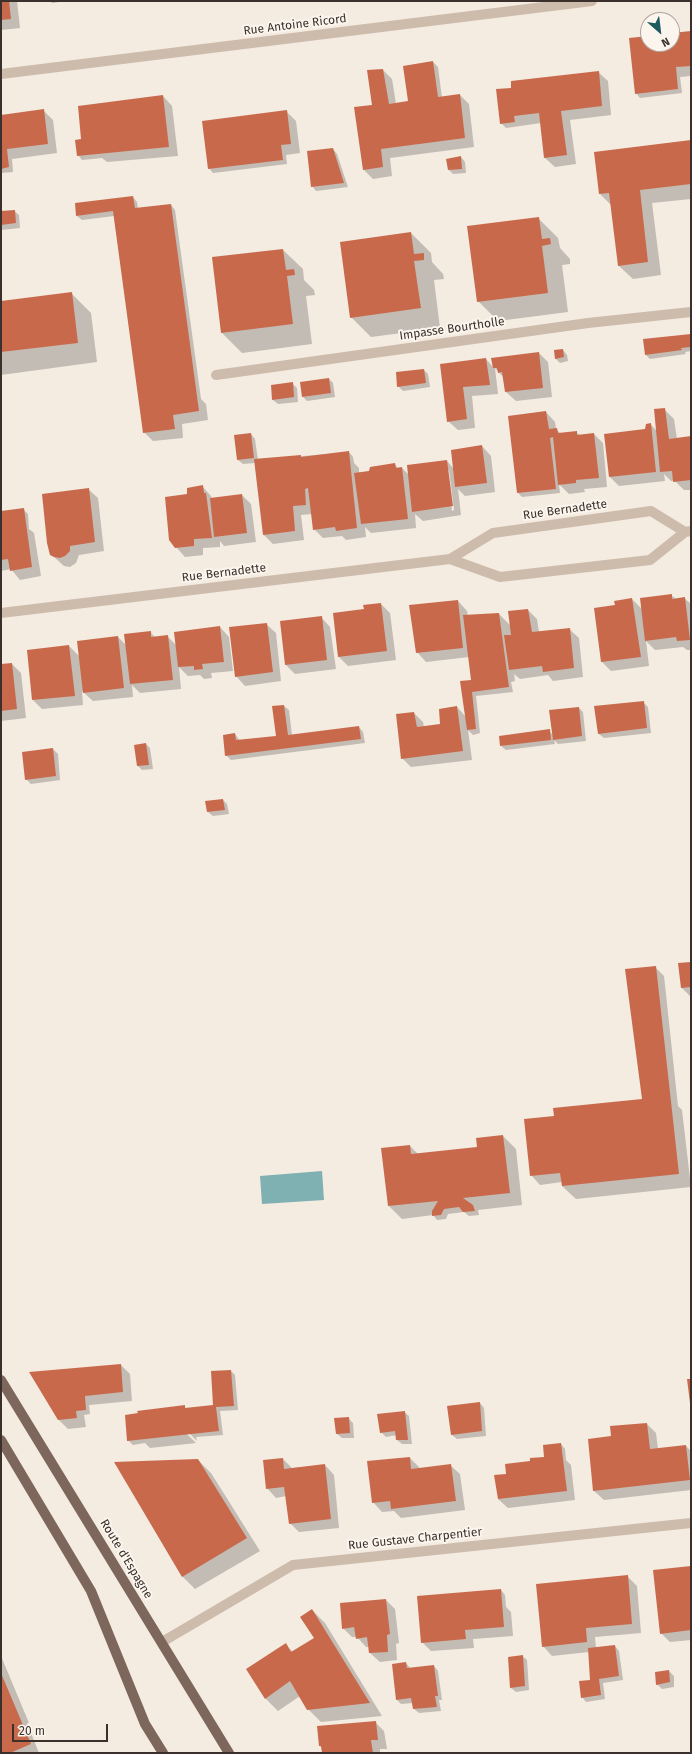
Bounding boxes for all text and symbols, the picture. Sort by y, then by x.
street label: Rue Antoine Ricord [243,12,347,38]
north arrow [640,12,680,52]
text: N [659,35,672,50]
street label: Impasse Bourtholle [399,315,505,343]
street label: Rue Bernadette [522,497,608,523]
street label: Rue Bernadette [181,561,267,585]
street label: Route d'Espagne [97,1517,155,1601]
street label: Rue Gustave Charpentier [347,1525,483,1553]
scale bar [14,1716,110,1742]
text: 20 m [19,1724,45,1738]

